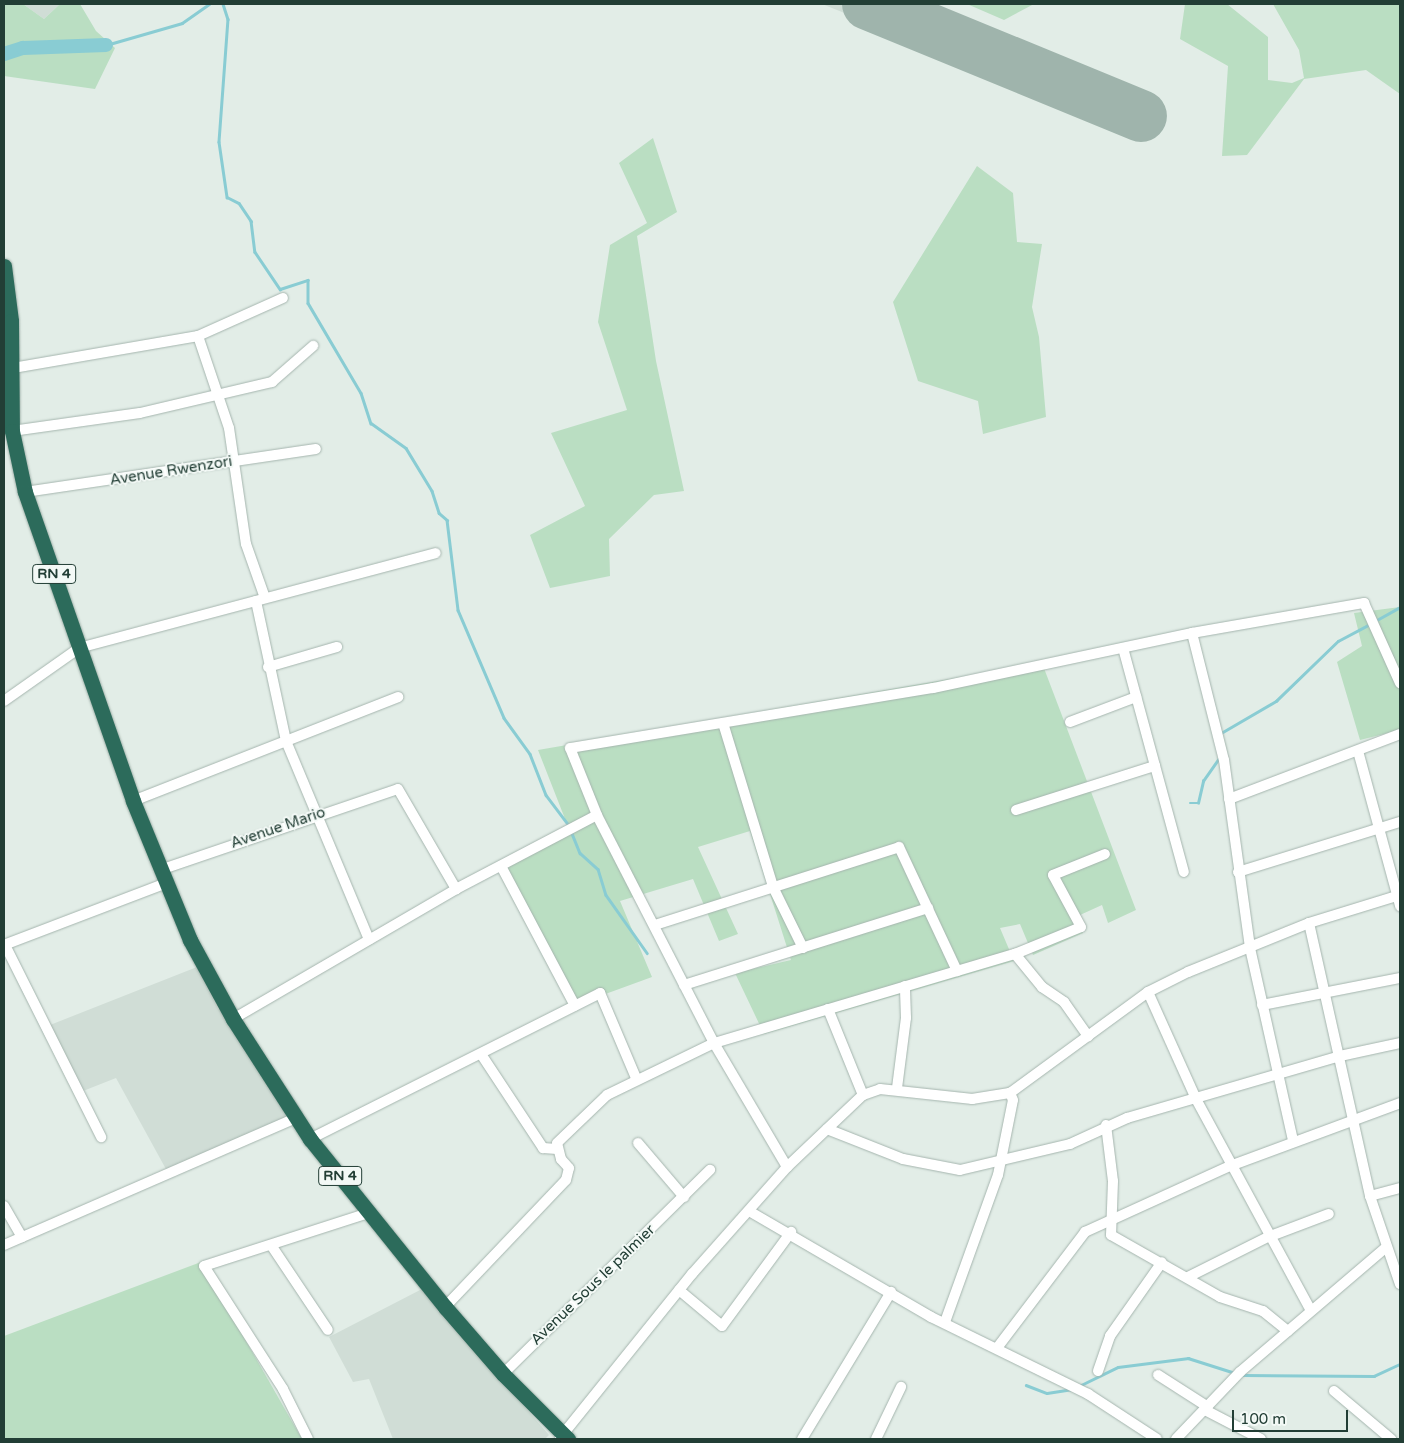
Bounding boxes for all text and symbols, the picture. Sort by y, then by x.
street label: Avenue Rwenzori [108,452,234,490]
road number: RN 4 [32,562,76,586]
street label: Avenue Mario [228,803,328,853]
road number: RN 4 [318,1164,362,1188]
street label: Avenue Sous le palmier [527,1221,659,1349]
scale bar [1234,1400,1350,1432]
text: 100 m [1240,1410,1286,1428]

